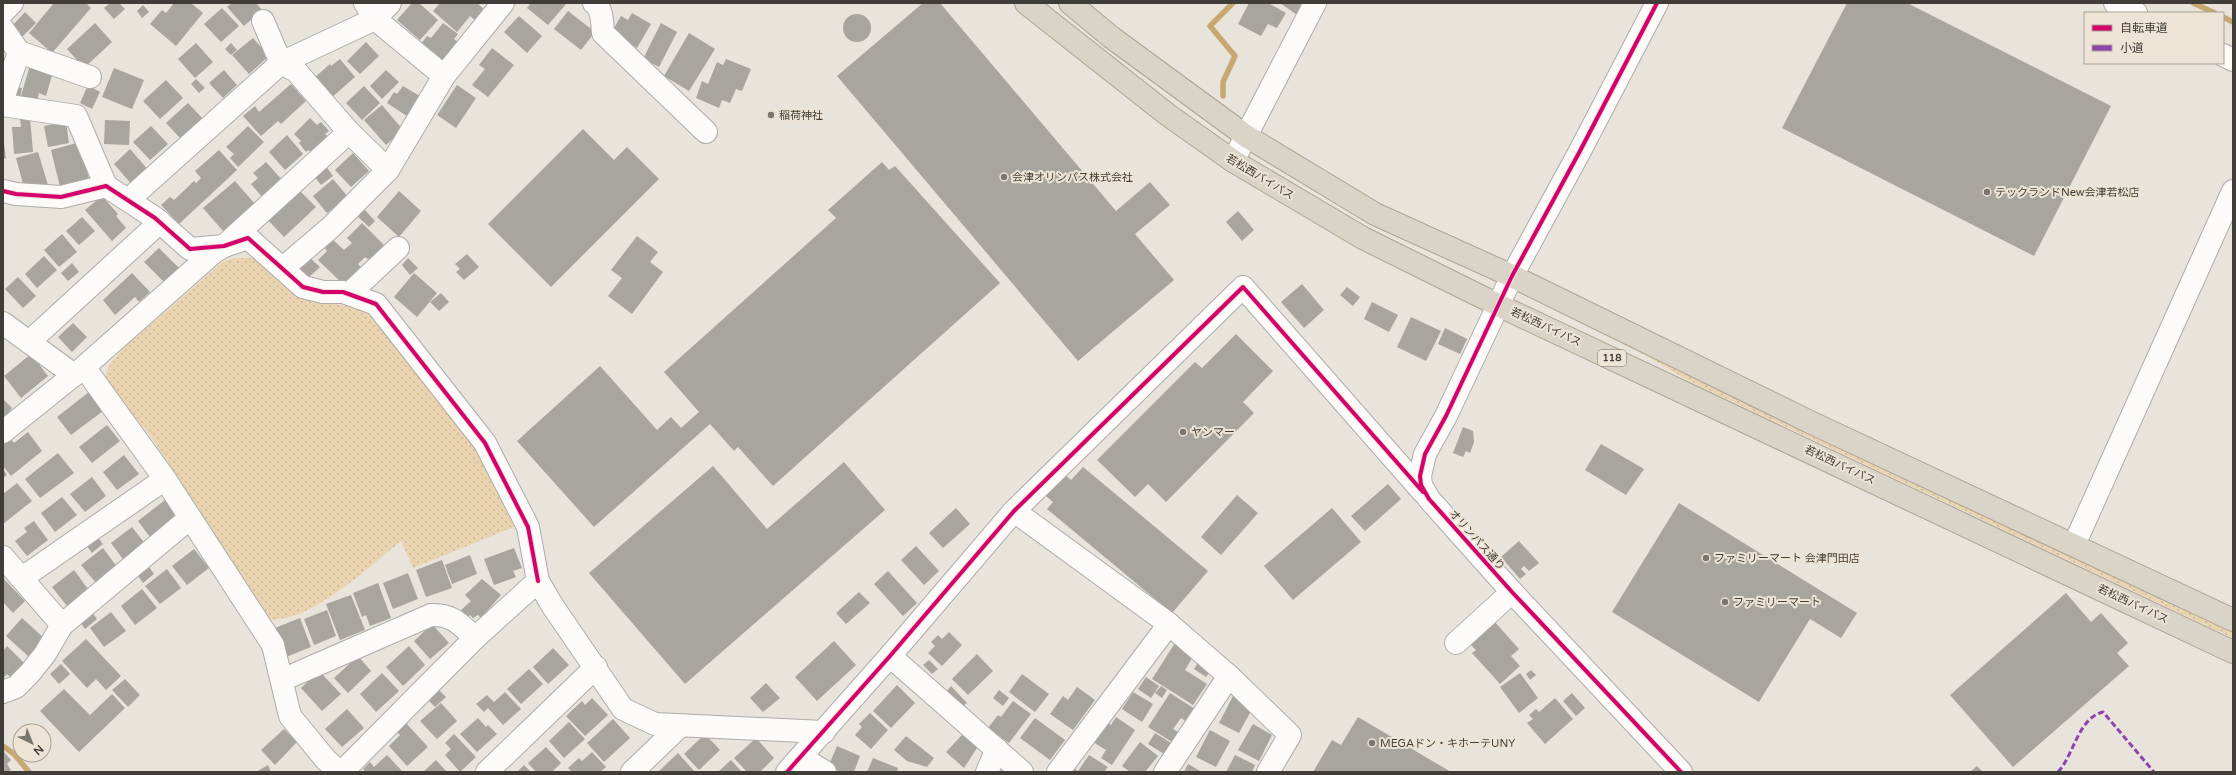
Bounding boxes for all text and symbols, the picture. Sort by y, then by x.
legend [2084,12,2224,64]
text: 自転車道 [2120,21,2168,35]
text: 小道 [2120,41,2144,55]
place label: 稲荷神社 [779,109,823,122]
marker: 稲荷神社 [766,110,776,120]
street label: 若松西バイパス [1224,152,1296,202]
place label: 会津オリンパス株式会社 [1012,171,1133,184]
marker: 会津オリンパス株式会社 [999,172,1009,182]
place label: テックランドNew会津若松店 [1995,186,2140,199]
marker: テックランドNew会津若松店 [1982,187,1992,197]
street label: 若松西バイパス [1508,305,1584,349]
road number: 118 [1598,350,1626,366]
place label: ヤンマー [1191,426,1235,439]
marker: ヤンマー [1178,427,1188,437]
street label: 若松西バイパス [1802,443,1878,487]
street label: オリンパス通り [1446,507,1508,573]
place label: ファミリーマート 会津門田店 [1714,552,1860,565]
marker: ファミリーマート 会津門田店 [1701,553,1711,563]
street label: 若松西バイパス [2095,582,2171,626]
place label: ファミリーマート [1733,596,1821,609]
marker: ファミリーマート [1720,597,1730,607]
north arrow [12,723,52,763]
place label: MEGAドン・キホーテUNY [1380,737,1515,750]
marker: MEGAドン・キホーテUNY [1367,738,1377,748]
text: N [31,742,46,758]

